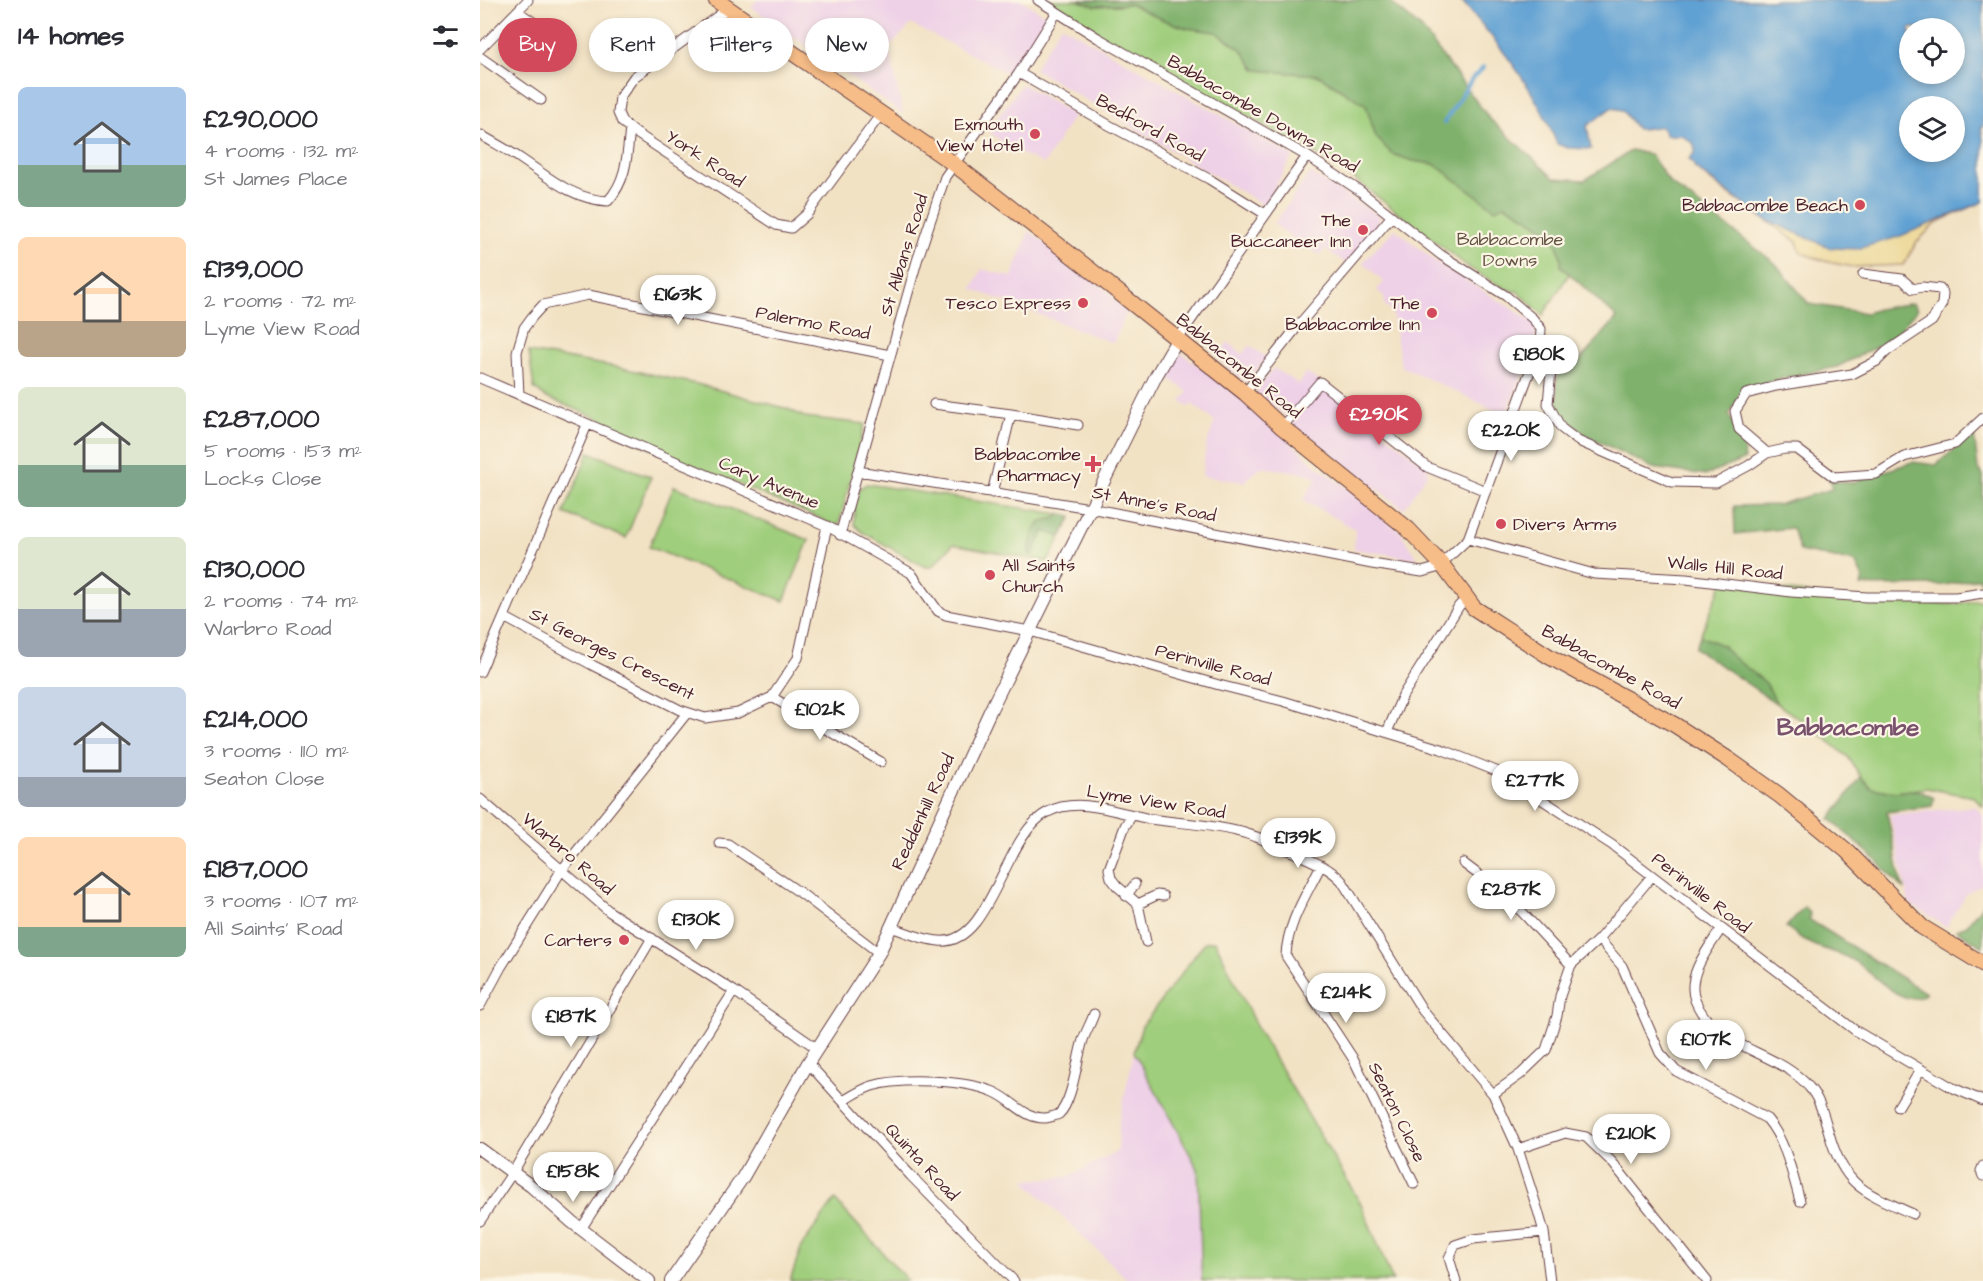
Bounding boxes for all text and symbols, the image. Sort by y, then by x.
text: 14 homes [18,18,124,54]
chip: Buy [498,18,577,72]
chip: Rent [589,18,676,72]
chip: Filters [688,18,793,72]
chip: New [805,18,889,72]
map controls [1899,18,1965,162]
button: locate [1899,18,1965,84]
icon: filters [429,20,462,53]
street label: Babbacombe Downs Road [1163,49,1363,179]
street label: Bedford Road [1091,88,1209,168]
button: layers [1899,96,1965,162]
text: £290,000 [204,101,318,137]
icon: home [66,111,138,183]
place label: Exmouth View Hotel [937,112,1023,158]
street label: York Road [661,124,749,194]
marker: Exmouth View Hotel [1028,127,1042,141]
text: 4 rooms · 132 m² [204,137,359,165]
text: St James Place [204,165,348,193]
street label: St Albans Road [874,191,934,319]
place label: Babbacombe Beach [1682,193,1848,218]
marker: Babbacombe Beach [1853,198,1867,212]
place label: The Buccaneer Inn [1231,208,1351,254]
marker: The Buccaneer Inn [1356,223,1370,237]
park label: Babbacombe Downs [1457,227,1564,273]
text: £139,000 [204,251,303,287]
icon: home [66,261,138,333]
pin: £163K [636,275,720,326]
text: £163K [654,280,702,308]
text: 2 rooms · 72 m² [204,287,356,315]
place label: Tesco Express [945,291,1071,316]
place label: The Babbacombe Inn [1285,291,1420,337]
marker: Tesco Express [1076,296,1090,310]
street label: Palermo Road [754,300,872,346]
marker: The Babbacombe Inn [1425,306,1439,320]
street label: Babbacombe Road [1171,307,1307,425]
text: Lyme View Road [204,315,360,343]
pin: £180K [1497,335,1581,386]
text: £180K [1513,340,1565,368]
pin: £290K [1337,395,1421,446]
text: £290K [1350,400,1408,428]
text: £287,000 [204,401,320,437]
icon: home [66,411,138,483]
pin: £220K [1469,411,1553,462]
text: £220K [1482,416,1540,444]
text: 5 rooms · 153 m² [204,437,362,465]
place label: Babbacombe Pharmacy [974,442,1081,489]
street label: Cary Avenue [714,451,824,517]
marker: Babbacombe Pharmacy [1086,457,1100,471]
text: Locks Close [204,465,322,493]
street label: St Anne's Road [1090,480,1218,528]
place label: Divers Arms [1513,512,1617,537]
marker: Divers Arms [1494,517,1508,531]
street label: Walls Hill Road [1666,550,1784,586]
text: £130,000 [204,551,305,587]
place label: All Saints Church [1002,553,1075,599]
icon: home [66,561,138,633]
marker: All Saints Church [983,568,997,582]
text: 2 rooms · 74 m² [204,587,358,615]
street label: St Georges Crescent [525,601,700,708]
text: Warbro Road [204,615,331,643]
street label: Babbacombe Road [1537,618,1685,716]
street label: Perinville Road [1152,638,1274,692]
pin: £102K [778,690,862,741]
text: £102K [795,695,845,723]
text: £214,000 [204,701,308,737]
icon: home [66,711,138,783]
district label: Babbacombe [1777,711,1919,745]
text: 3 rooms · 110 m² [204,737,349,765]
street label: Reddenhill Road [885,750,961,874]
pin: £277K [1493,761,1577,812]
text: Seaton Close [204,765,325,793]
text: £277K [1506,766,1564,794]
street label: Lyme View Road [1085,779,1227,826]
street label: Warbro Road [517,807,619,901]
pin: £139K [1256,818,1340,869]
text: £139K [1274,823,1322,851]
street label: Perinville Road [1646,847,1756,939]
text: £187,000 [204,851,308,887]
icon: home [66,861,138,933]
pin: £287K [1469,870,1553,921]
text: £287K [1481,875,1541,903]
text: 3 rooms · 107 m² [204,887,359,915]
pin: £130K [654,900,738,951]
text: £130K [672,905,720,933]
text: All Saints' Road [204,915,342,943]
place label: Carters [544,928,612,953]
marker: Carters [617,933,631,947]
pin: £214K [1304,973,1388,1024]
text: £214K [1321,978,1371,1006]
pin: £187K [529,997,613,1048]
text: £187K [546,1002,596,1030]
pin: £107K [1664,1020,1748,1071]
text: £107K [1681,1025,1731,1053]
street label: Seaton Close [1362,1058,1432,1166]
pin: £210K [1589,1114,1673,1165]
street label: Quinta Road [879,1117,965,1207]
text: £210K [1606,1119,1656,1147]
pin: £158K [531,1152,615,1203]
text: £158K [547,1157,599,1185]

